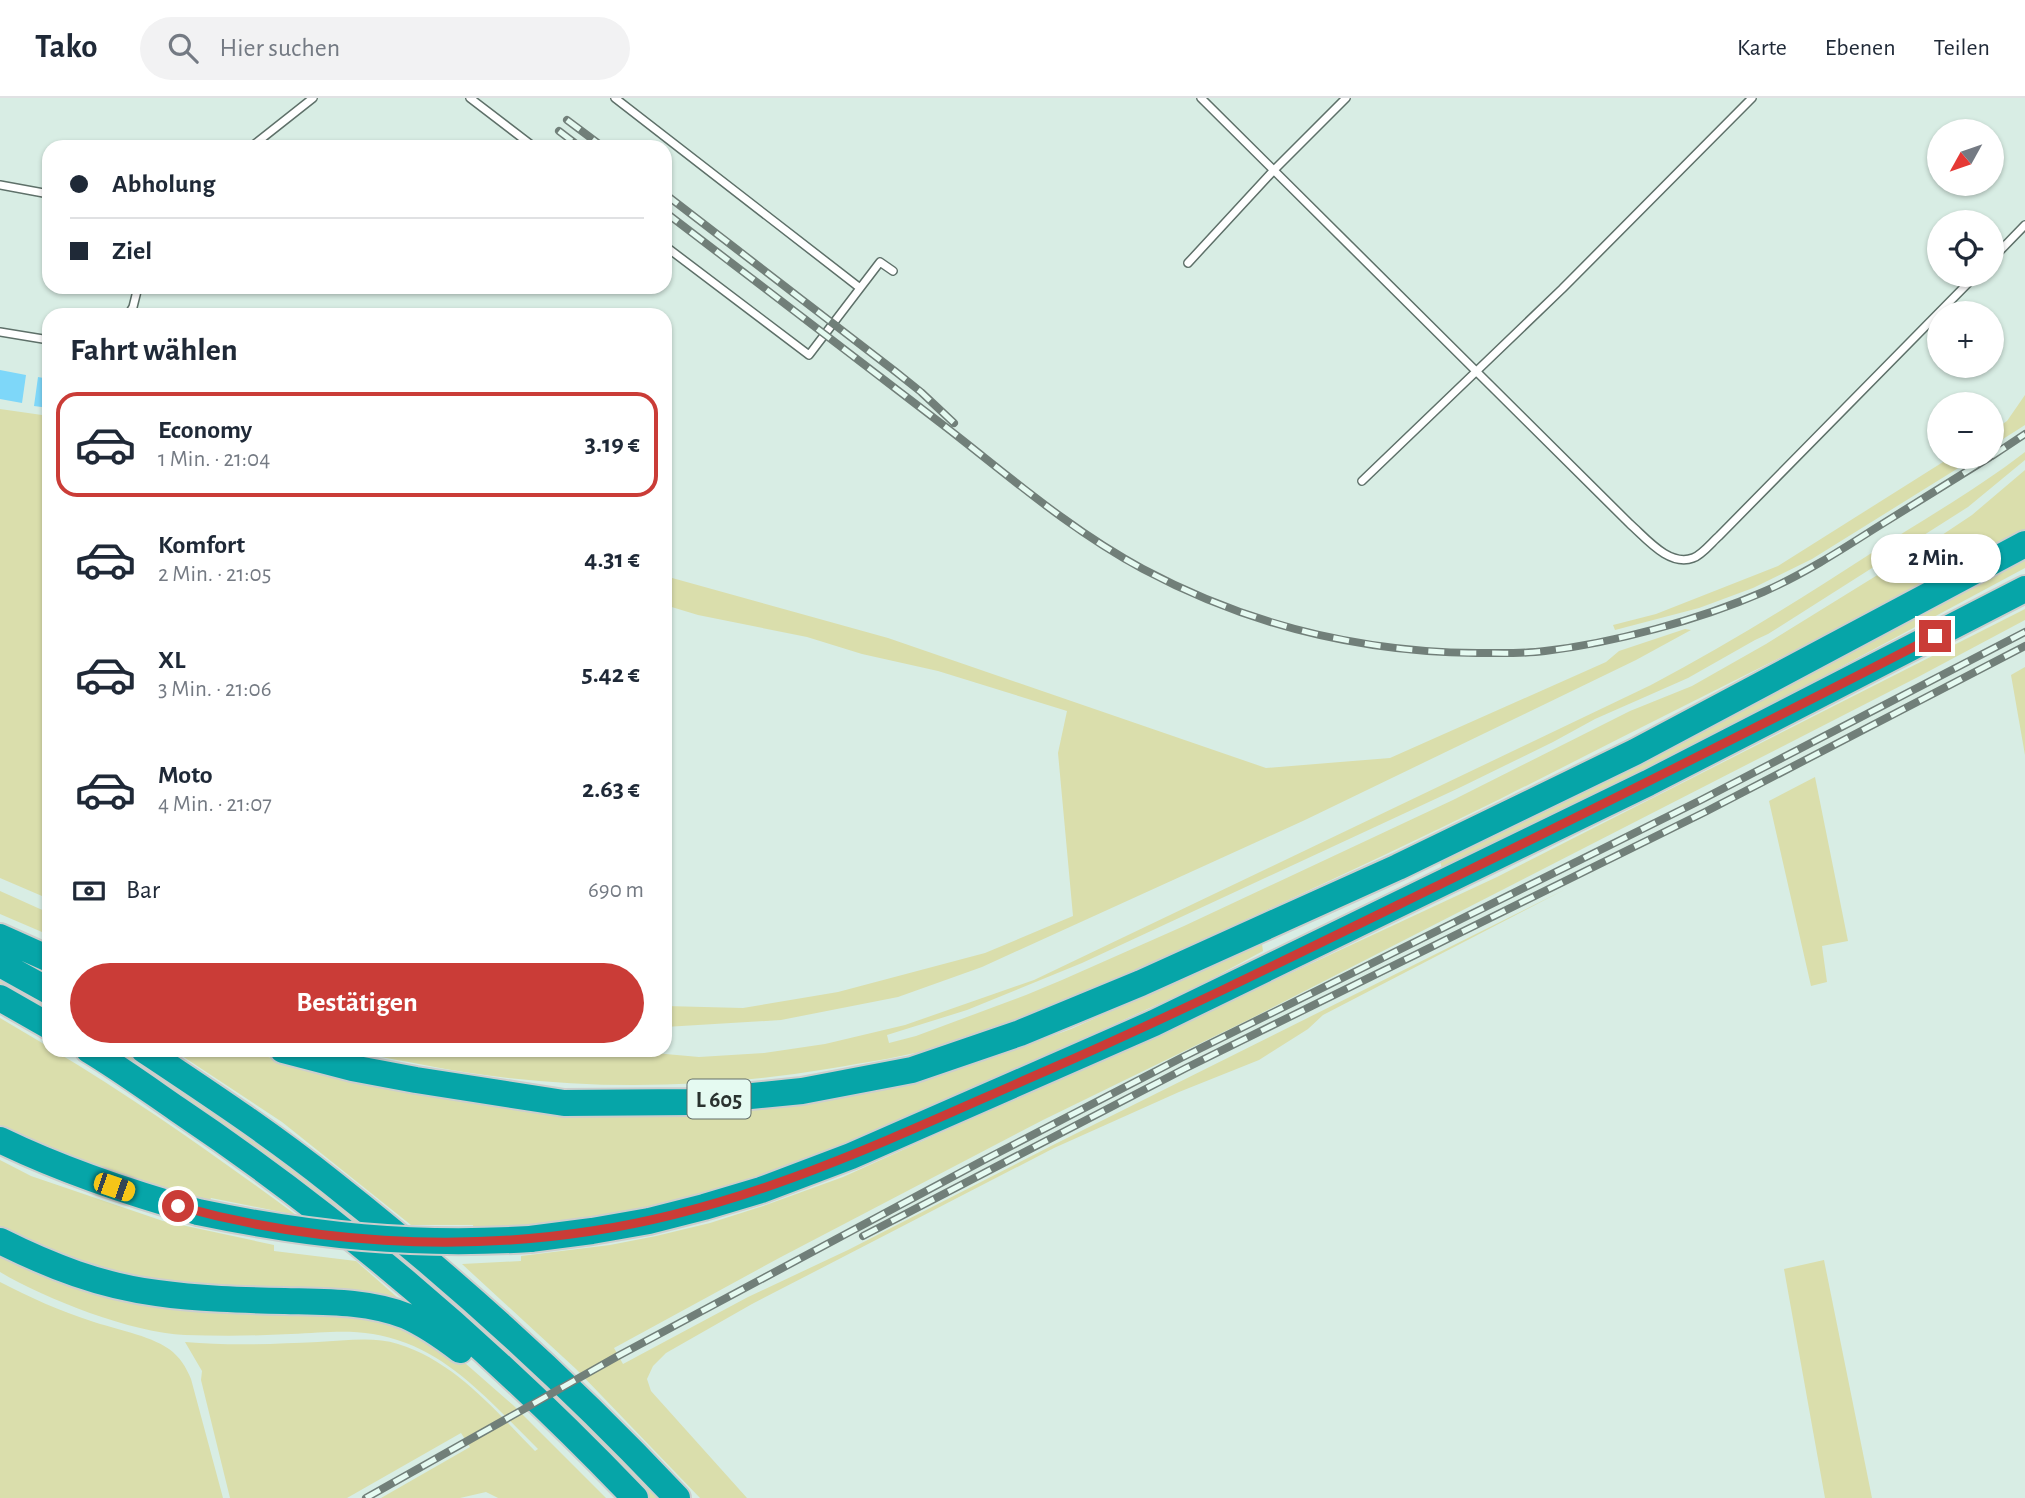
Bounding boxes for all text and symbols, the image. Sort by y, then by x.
search box [140,17,630,80]
icon: search [164,29,202,67]
text: Tako [35,31,98,64]
text: Hier suchen [220,35,340,61]
text: Karte [1737,36,1787,60]
text: Ebenen [1825,36,1896,60]
text: Teilen [1934,36,1990,60]
north arrow [1927,119,2004,196]
map controls [1927,119,2004,469]
text: Abholung [112,171,215,197]
button: locate [1927,210,2004,287]
text: Ziel [112,238,152,264]
button: + [1927,301,2004,378]
text: Fahrt wählen [70,334,238,366]
button: − [1927,392,2004,469]
icon: car [74,413,137,476]
text: Economy [158,417,252,443]
text: 3.19 € [585,431,640,457]
text: 1 Min. · 21:04 [158,448,270,471]
icon: car [74,528,137,591]
text: Komfort [158,532,245,558]
callout: 2 Min. [1870,534,2000,584]
text: 4.31 € [584,546,640,572]
text: 2 Min. [1908,547,1964,570]
text: 2 Min. · 21:05 [158,563,271,586]
route end [1919,620,1951,652]
icon: car [74,643,137,706]
text: XL [158,647,185,673]
text: 5.42 € [581,661,640,687]
text: 3 Min. · 21:06 [158,678,272,701]
icon: car [74,758,137,821]
text: Moto [158,762,213,788]
text: 2.63 € [582,776,640,802]
text: 4 Min. · 21:07 [158,793,272,816]
icon: cash [70,872,108,910]
text: Bar [126,877,160,903]
text: 690 m [588,879,644,902]
button: Bestätigen [70,963,644,1043]
road number: L 605 [688,1080,750,1118]
car [91,1170,138,1204]
route start [162,1190,194,1222]

